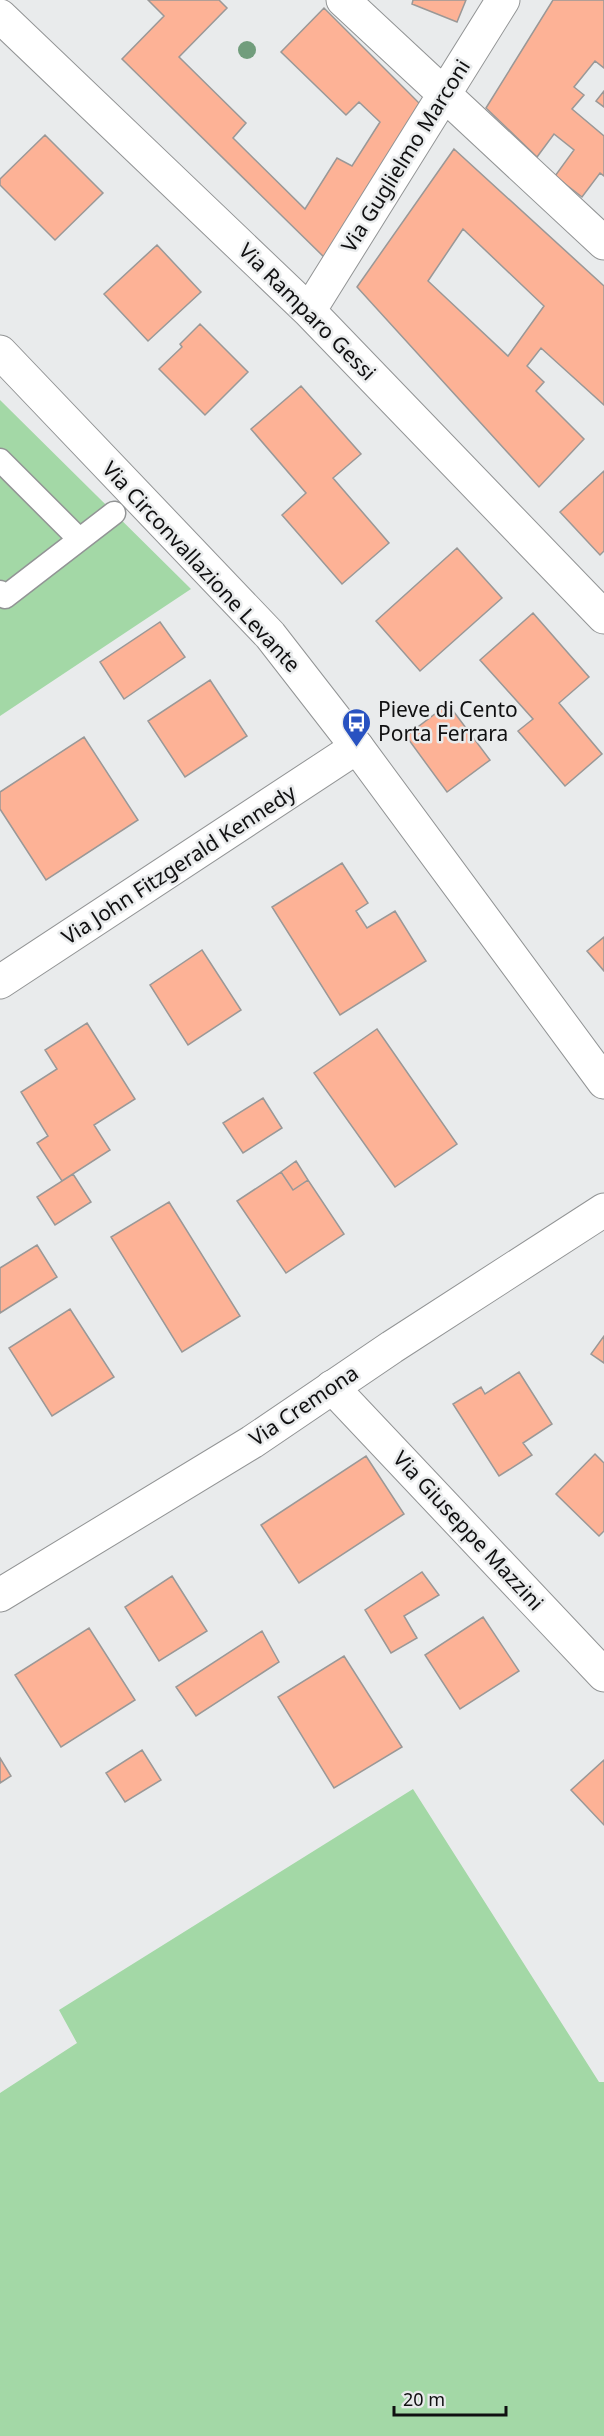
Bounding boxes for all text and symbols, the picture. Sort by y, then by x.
street label: Via Guglielmo Marconi [334,54,476,257]
street label: Via Ramparo Gessi [233,237,382,386]
street label: Via Circonvallazione Levante [96,455,307,678]
place label: Pieve di Cento Porta Ferrara [378,695,518,747]
bus stop icon: Pieve di Cento Porta Ferrara [341,706,373,748]
street label: Via John Fitzgerald Kennedy [56,778,301,950]
street label: Via Cremona [243,1358,363,1452]
street label: Via Giuseppe Mazzini [387,1445,550,1616]
scale bar [394,2379,506,2417]
text: 20 m [403,2387,445,2411]

